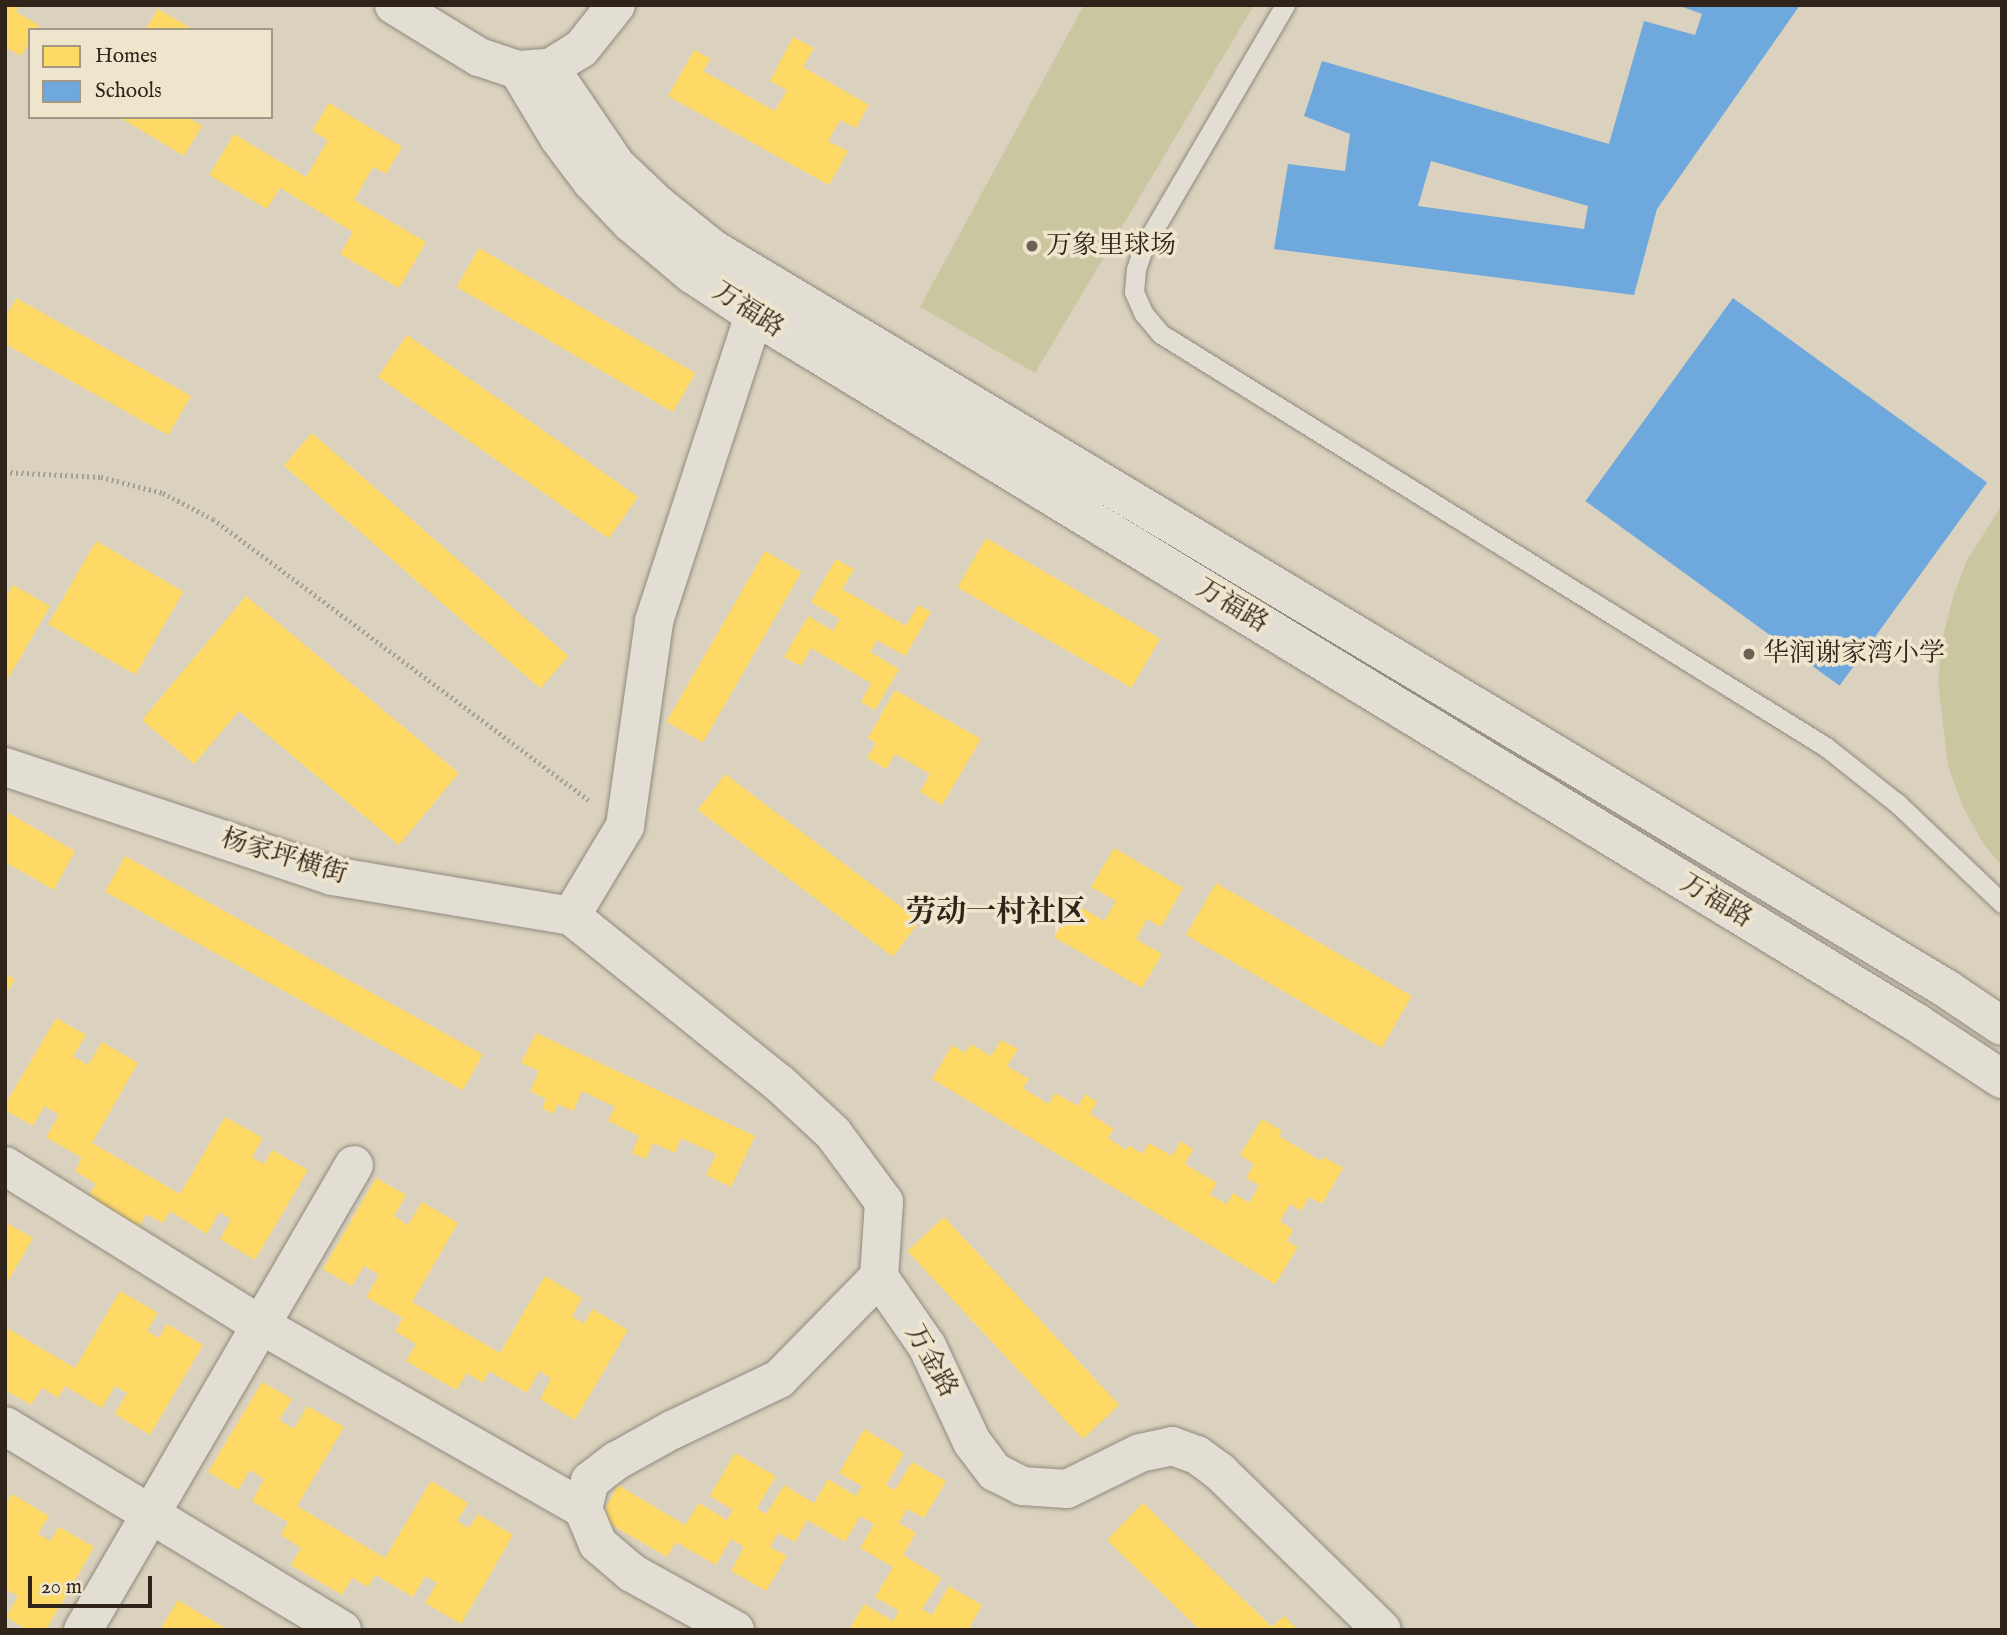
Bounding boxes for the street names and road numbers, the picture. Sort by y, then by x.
street label: 万福路 [707,276,789,344]
street label: 万福路 [1191,573,1273,639]
street label: 杨家坪横街 [217,823,351,891]
street label: 万福路 [1675,868,1757,934]
street label: 万金路 [898,1319,964,1403]

